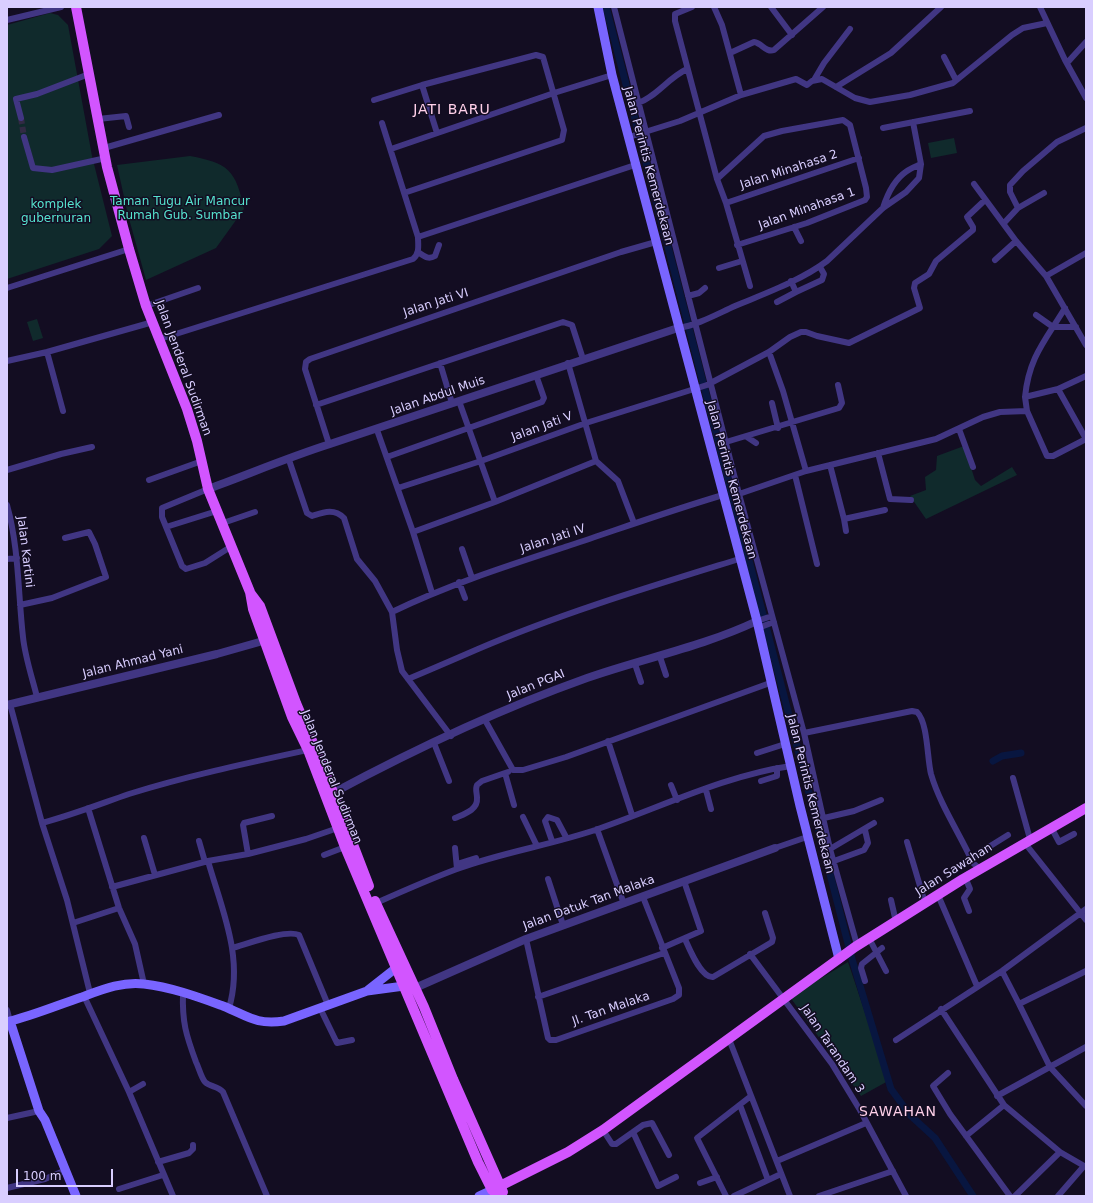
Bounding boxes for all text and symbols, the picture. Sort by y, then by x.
street label: Jalan Perintis Kemerdekaan [620,85,676,247]
district label: JATI BARU [413,102,491,118]
street label: Jalan Minahasa 2 [738,147,840,193]
street label: Jalan Minahasa 1 [757,185,857,233]
park label: Taman Tugu Air Mancur Rumah Gub. Sumbar [110,195,250,223]
park label: komplek gubernuran [21,198,91,226]
street label: Jalan Jati VI [402,286,470,320]
street label: Jalan Jenderal Sudirman [152,298,214,438]
street label: Jalan Abdul Muis [389,373,487,419]
street label: Jalan Perintis Kemerdekaan [703,399,759,561]
street label: Jalan Jati V [509,409,575,445]
street label: Jalan Kartini [13,515,37,589]
street label: Jalan Jati IV [519,522,587,556]
street label: Jalan Ahmad Yani [81,643,185,681]
street label: Jalan PGAI [505,667,567,703]
street label: Jalan Jenderal Sudirman [297,708,365,846]
street label: Jalan Perintis Kemerdekaan [783,713,837,875]
street label: Jalan Sawahan [913,841,995,899]
street label: Jalan Datuk Tan Malaka [521,872,657,934]
street label: Jl. Tan Malaka [570,989,652,1029]
street label: Jalan Tarandam 3 [797,1002,867,1096]
district label: SAWAHAN [859,1104,937,1120]
scale bar [18,1161,115,1187]
text: 100 m [23,1169,61,1183]

